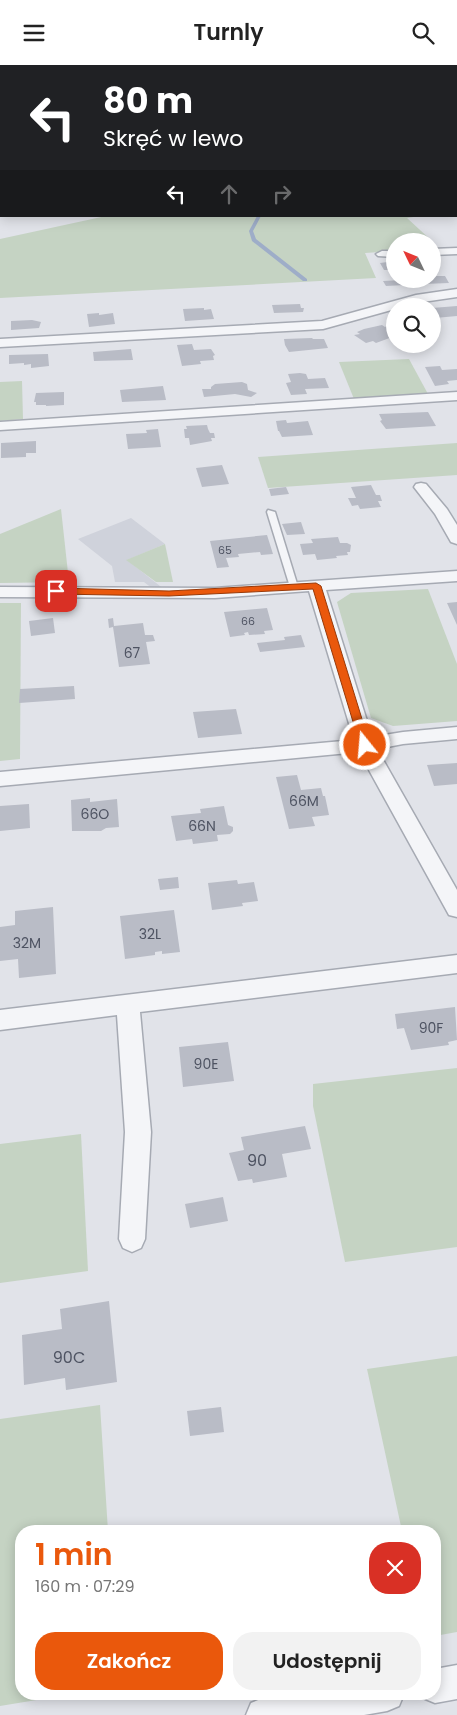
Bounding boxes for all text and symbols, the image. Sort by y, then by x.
text: Turnly [193,17,264,48]
icon: menu [20,19,48,47]
icon: search [409,19,437,47]
text: 80 m [103,76,193,125]
icon: left [20,85,85,150]
text: Skręć w lewo [103,123,243,154]
icon: left [162,180,190,208]
icon: ahead [215,180,243,208]
icon: right [268,180,296,208]
north arrow [386,233,441,287]
map controls [386,233,441,353]
button: search [386,298,441,353]
house number: 65 [218,542,232,558]
pin [35,570,77,612]
icon: arrive [42,577,70,605]
house number: 66 [241,613,255,629]
house number: 67 [124,643,141,663]
position arrow [338,718,390,770]
house number: 66M [289,791,319,811]
house number: 66O [81,804,109,824]
house number: 66N [188,816,216,836]
house number: 32L [139,924,161,944]
house number: 32M [13,933,41,953]
house number: 90F [419,1018,443,1038]
house number: 90E [194,1054,218,1074]
house number: 90 [247,1149,267,1172]
house number: 90C [53,1346,85,1369]
text: 1 min [35,1533,113,1576]
button: close [369,1542,421,1594]
text: 160 m · 07:29 [35,1575,135,1598]
button: Zakończ [35,1632,223,1690]
button: Udostępnij [233,1632,421,1690]

